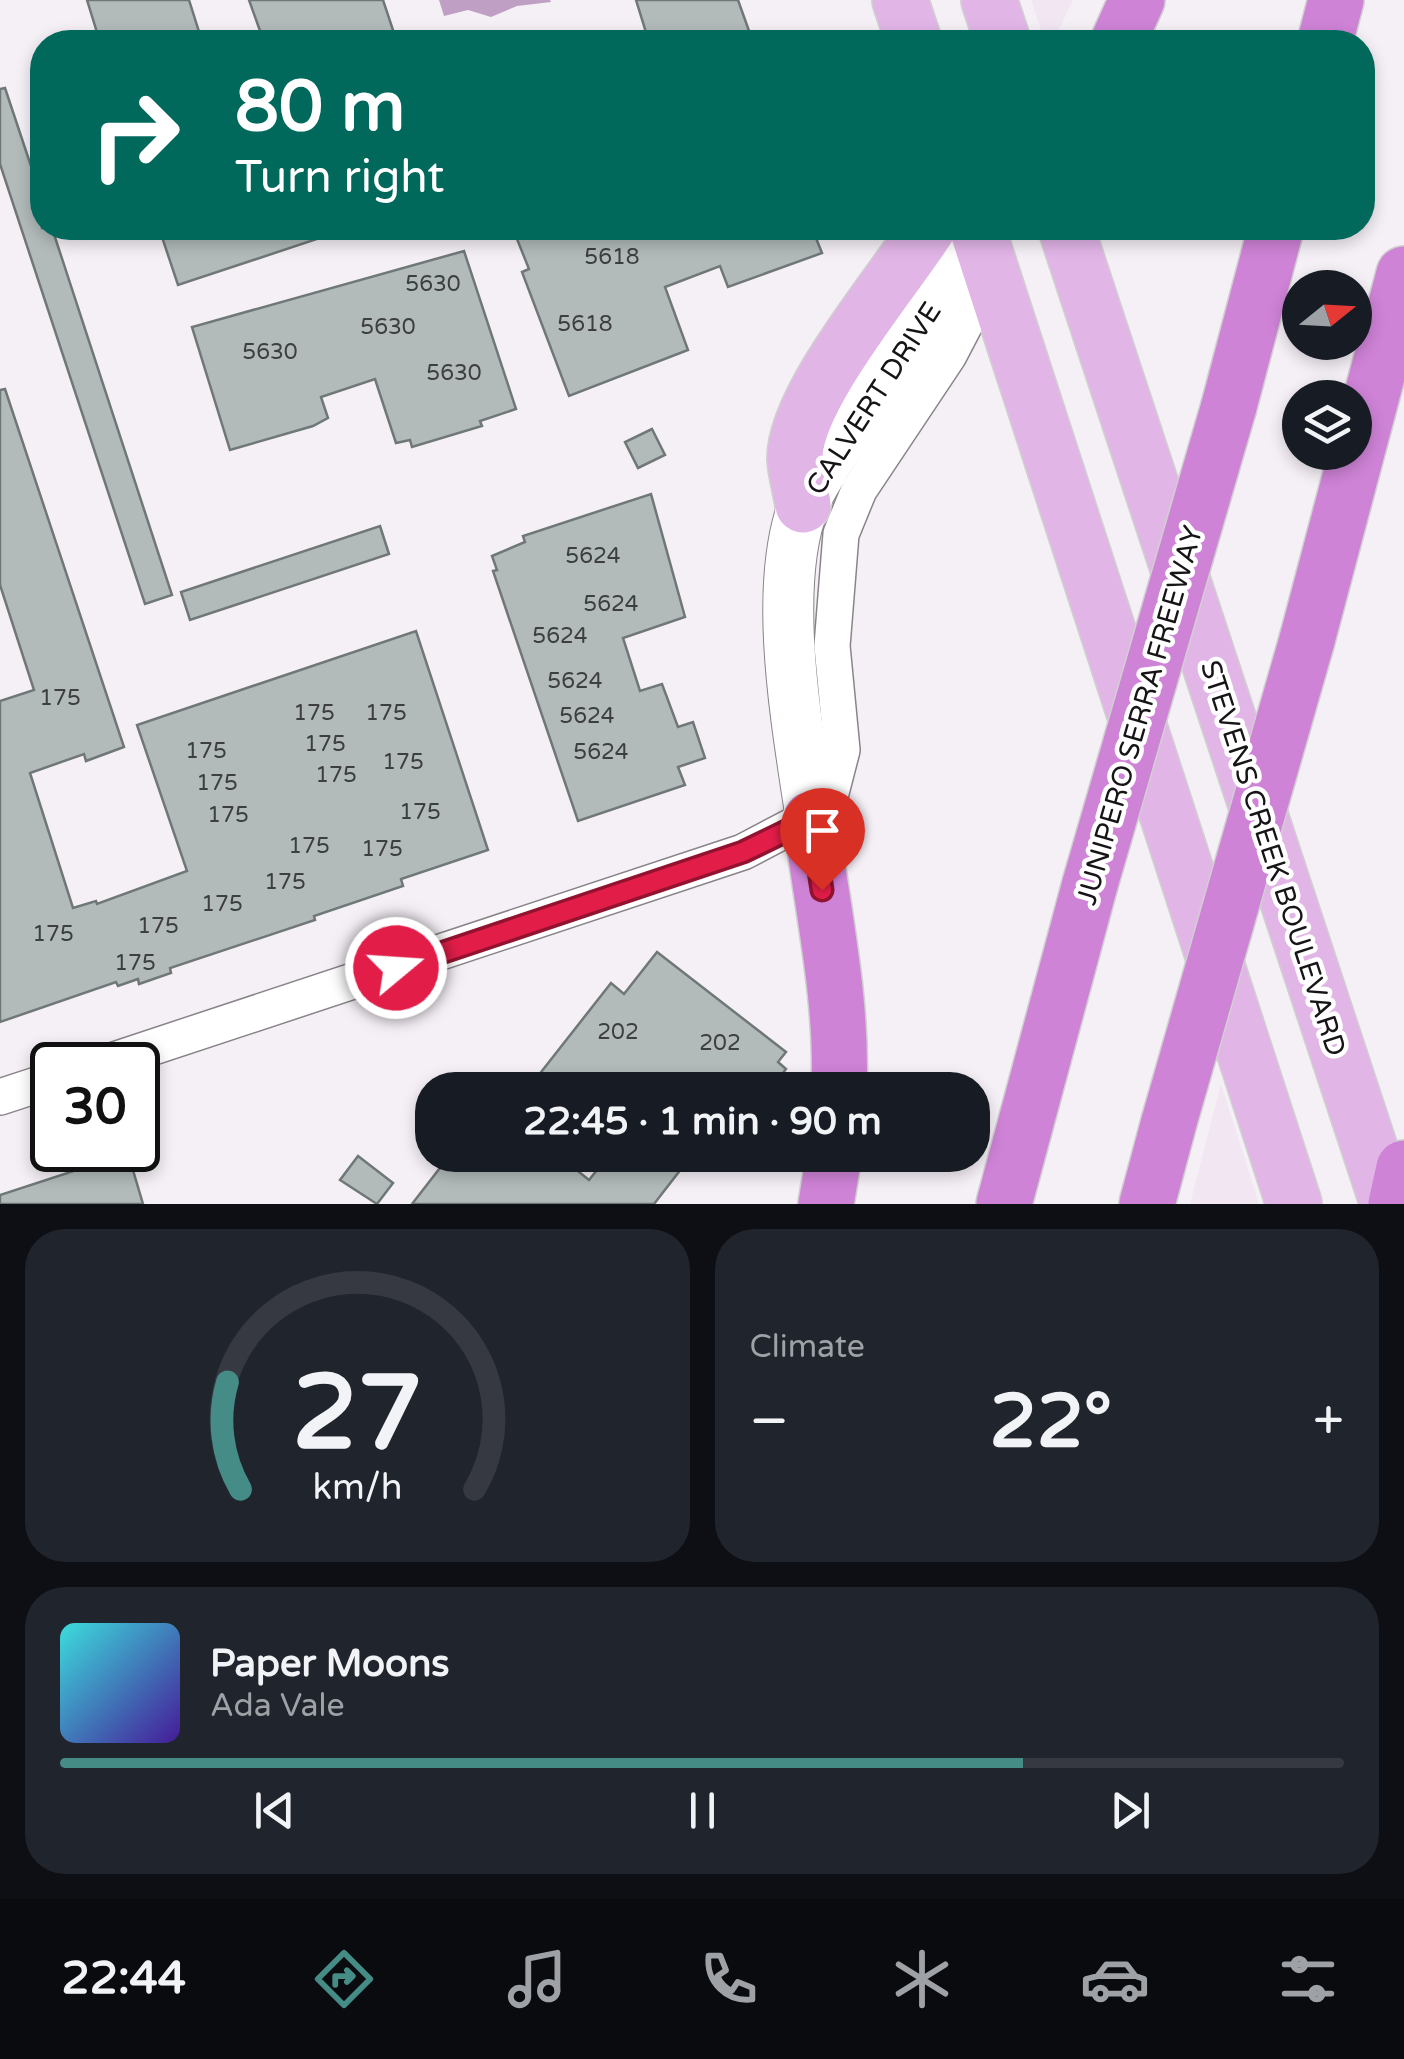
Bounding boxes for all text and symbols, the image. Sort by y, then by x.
text: 80 m [235,66,405,150]
icon: right [70,70,200,200]
text: Turn right [235,151,444,205]
house number: 5618 [584,244,640,270]
north arrow [1282,270,1372,360]
map controls [1282,270,1372,470]
house number: 5630 [405,271,461,297]
street label: CALVERT DRIVE [799,296,949,501]
house number: 5618 [557,311,613,337]
house number: 5630 [360,314,416,340]
house number: 5630 [242,339,298,365]
house number: 5630 [426,360,482,386]
button: layers [1282,380,1372,470]
street label: JUNIPERO SERRA FREEWAY [1070,522,1210,909]
house number: 5624 [565,543,621,569]
house number: 5624 [583,591,639,617]
house number: 5624 [532,623,588,649]
street label: STEVENS CREEK BOULEVARD [1193,656,1353,1060]
house number: 5624 [547,668,603,694]
house number: 175 [39,685,81,711]
house number: 175 [293,700,335,726]
house number: 175 [365,700,407,726]
house number: 5624 [559,703,615,729]
house number: 175 [304,731,346,757]
house number: 175 [185,738,227,764]
house number: 5624 [573,739,629,765]
house number: 175 [382,749,424,775]
house number: 175 [315,762,357,788]
house number: 175 [196,770,238,796]
pin [780,788,865,891]
house number: 175 [399,799,441,825]
house number: 175 [207,802,249,828]
icon: arrive [795,803,850,858]
house number: 175 [288,833,330,859]
house number: 175 [361,836,403,862]
house number: 175 [264,869,306,895]
house number: 175 [201,891,243,917]
house number: 175 [137,913,179,939]
position arrow [344,916,448,1020]
house number: 175 [32,921,74,947]
house number: 175 [114,950,156,976]
house number: 202 [597,1019,639,1045]
house number: 202 [699,1030,741,1056]
speed limit sign: 30 [30,1042,160,1172]
text: 22:45 · 1 min · 90 m [523,1099,882,1145]
text: Climate [750,1328,865,1366]
text: 27 [292,1352,423,1477]
text: 22° [990,1377,1112,1467]
text: − [750,1389,789,1455]
text: + [1313,1389,1344,1455]
text: km/h [312,1466,402,1509]
text: Paper Moons [210,1641,450,1687]
text: Ada Vale [210,1687,345,1725]
icon: previous [247,1783,302,1838]
icon: pause [675,1783,730,1838]
icon: next [1103,1783,1158,1838]
icon: directions [309,1944,379,2014]
icon: music [502,1944,572,2014]
icon: phone [694,1944,764,2014]
icon: climate [887,1944,957,2014]
icon: car [1080,1944,1150,2014]
icon: filters [1273,1944,1343,2014]
text: 22:44 [61,1952,186,2006]

